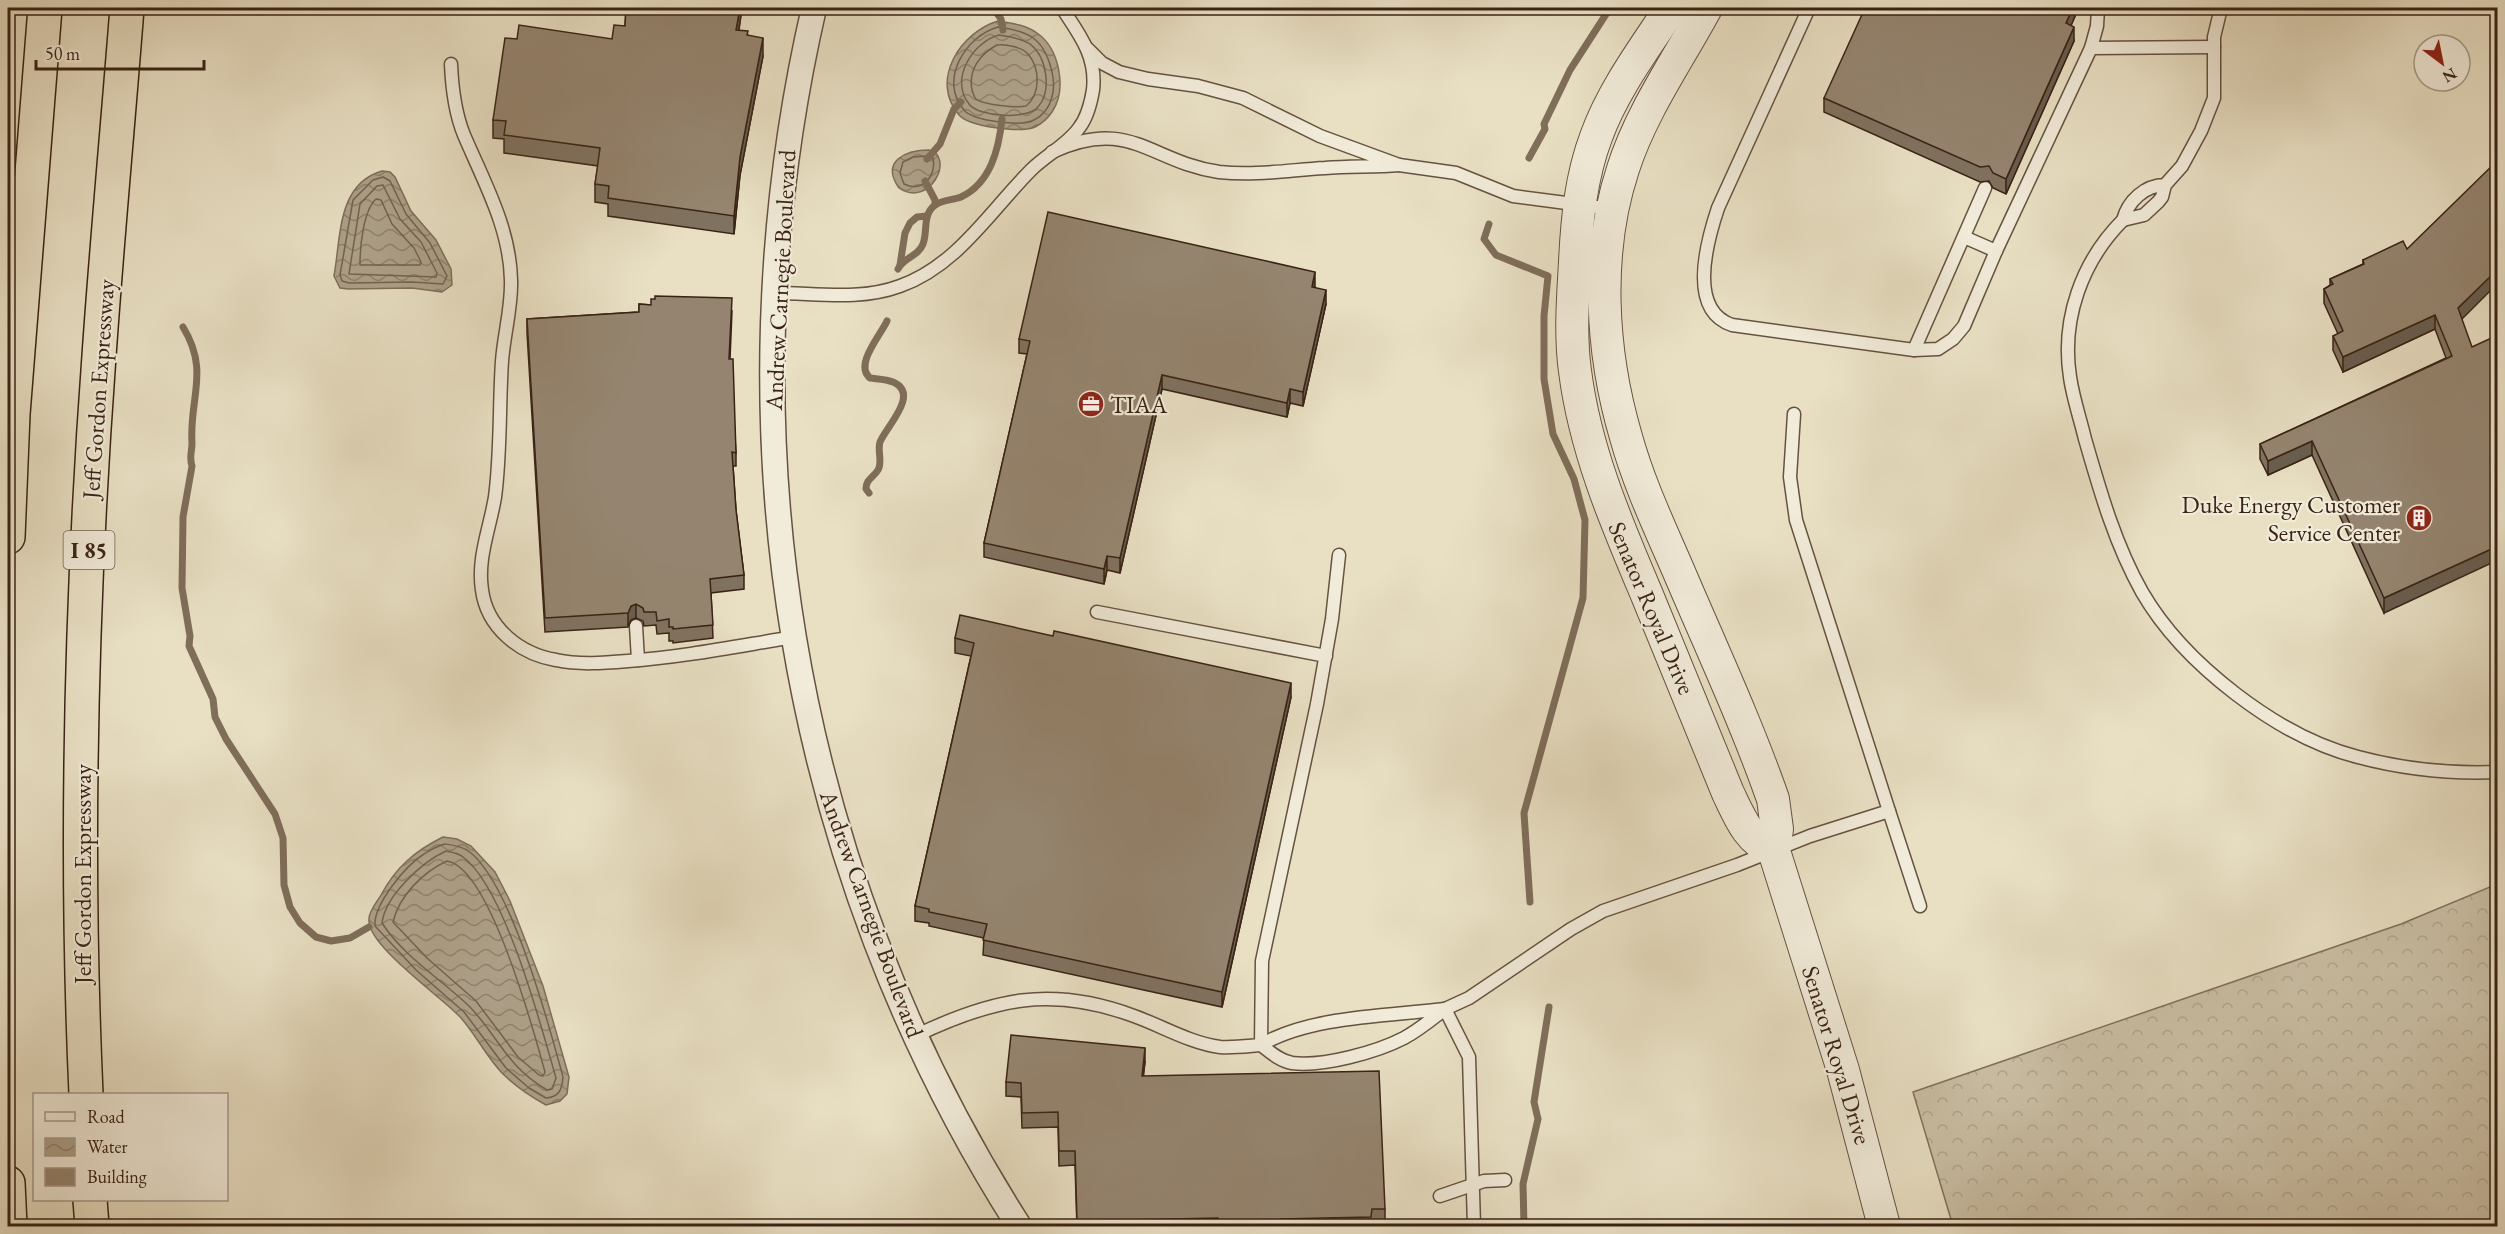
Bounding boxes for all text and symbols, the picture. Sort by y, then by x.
scale bar [36,33,204,71]
north arrow [2412,33,2472,93]
text: 50 m [45,42,80,65]
text: N [2439,63,2461,88]
street label: Andrew Carnegie Boulevard [758,148,802,412]
street label: Jeff Gordon Expressway [75,278,121,502]
office icon: TIAA [1076,389,1106,419]
place label: TIAA [1110,389,1168,420]
place label: Duke Energy Customer Service Center [2182,489,2400,548]
building icon: Duke Energy Customer Service Center [2404,503,2434,533]
street label: Senator Royal Drive [1602,517,1702,699]
road number: I 85 [64,531,115,569]
street label: Jeff Gordon Expressway [67,763,98,986]
street label: Andrew Carnegie Boulevard [812,785,931,1043]
street label: Senator Royal Drive [1795,962,1879,1148]
legend [33,1093,228,1201]
text: Road [87,1105,126,1128]
text: Water [87,1135,128,1158]
text: Building [87,1165,147,1188]

